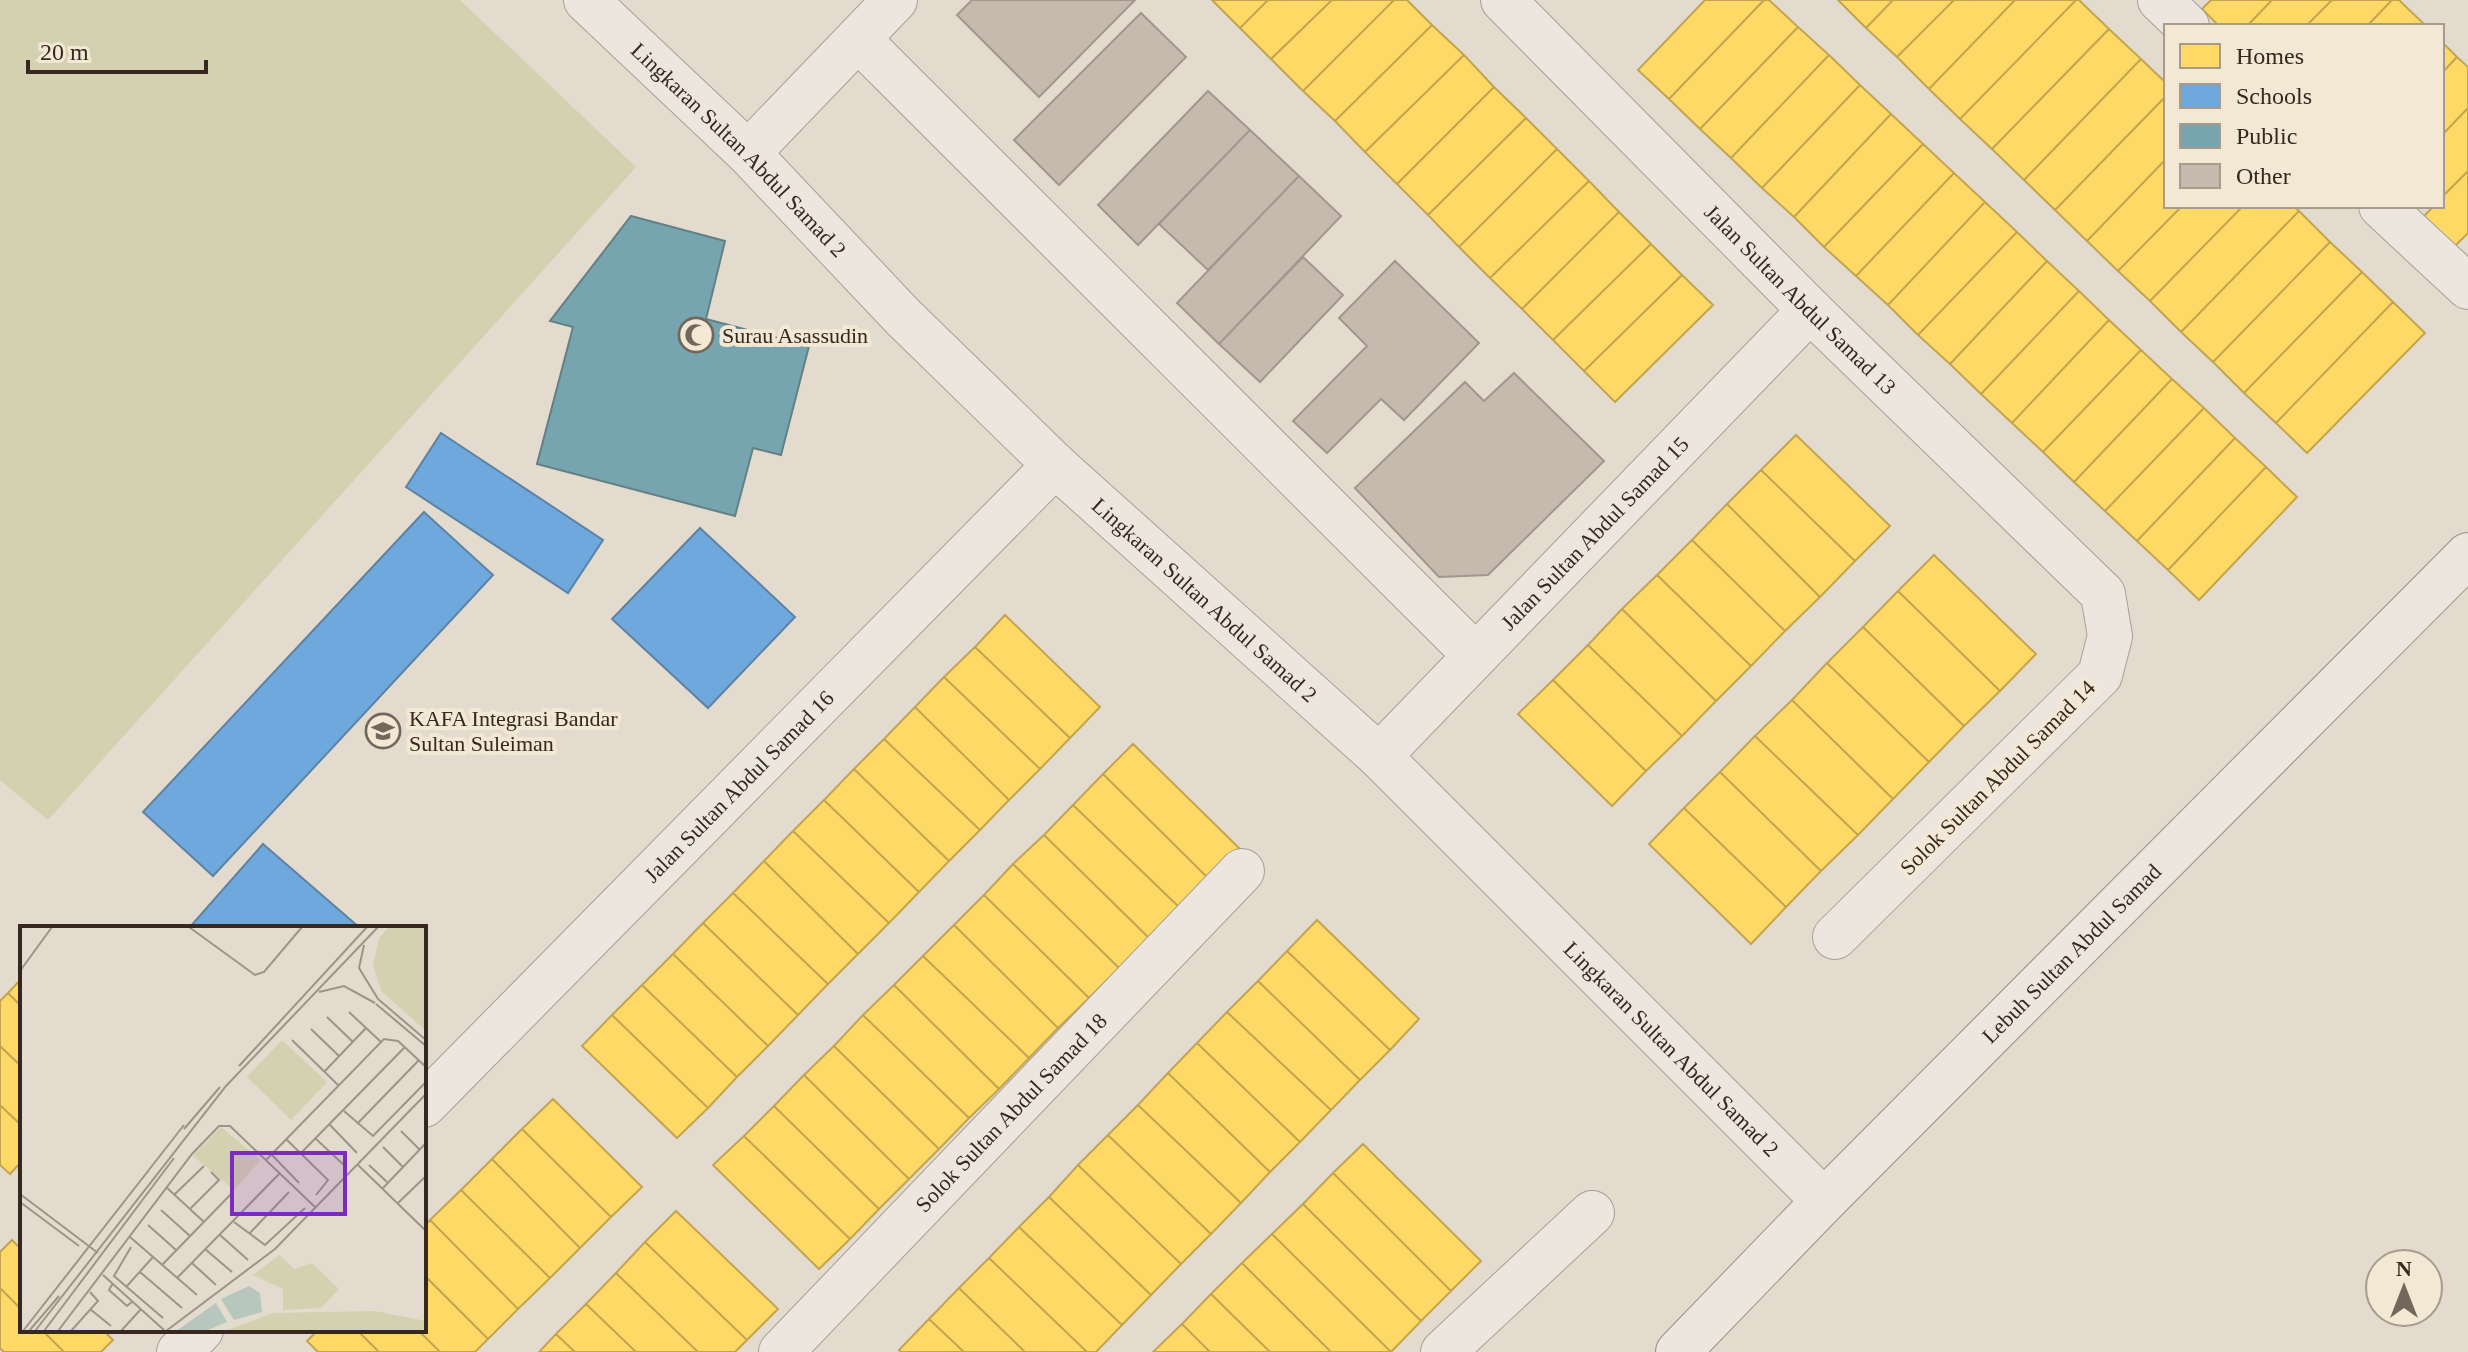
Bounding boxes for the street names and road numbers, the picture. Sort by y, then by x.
street label: Lingkaran Sultan Abdul Samad 2 [626,37,851,262]
street label: Jalan Sultan Abdul Samad 13 [1700,199,1901,400]
street label: Jalan Sultan Abdul Samad 15 [1496,432,1694,635]
street label: Lingkaran Sultan Abdul Samad 2 [1087,493,1322,707]
street label: Solok Sultan Abdul Samad 14 [1895,675,2100,880]
street label: Jalan Sultan Abdul Samad 16 [639,685,839,887]
street label: Lebuh Sultan Abdul Samad [1977,859,2166,1048]
street label: Lingkaran Sultan Abdul Samad 2 [1559,936,1784,1162]
street label: Solok Sultan Abdul Samad 18 [910,1008,1112,1217]

